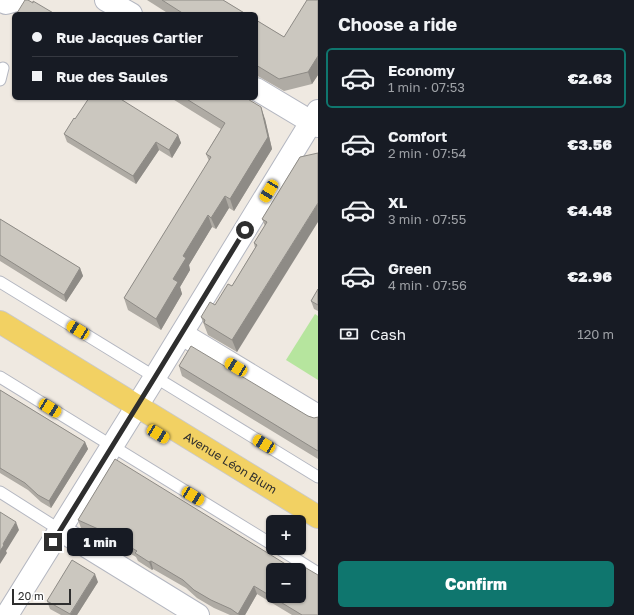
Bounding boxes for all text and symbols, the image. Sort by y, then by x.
text: Choose a ride [338,13,457,35]
text: Rue Jacques Cartier [56,28,203,46]
icon: car [340,60,376,96]
text: Economy [388,61,455,79]
text: Rue des Saules [56,67,168,85]
text: €2.63 [568,69,612,87]
text: 1 min · 07:53 [388,79,465,95]
icon: car [340,126,376,162]
text: Comfort [388,127,447,145]
text: €3.56 [568,135,612,153]
text: 2 min · 07:54 [388,145,467,161]
car [258,178,280,204]
icon: car [340,192,376,228]
text: XL [388,193,407,211]
text: €4.48 [567,201,612,219]
text: 3 min · 07:55 [388,211,466,227]
route start [236,221,254,239]
icon: car [340,258,376,294]
text: Green [388,259,431,277]
text: €2.96 [567,267,612,285]
text: 4 min · 07:56 [388,277,467,293]
car [65,319,91,341]
icon: cash [338,323,360,345]
text: Cash [370,325,406,343]
text: 120 m [577,326,614,342]
car [223,356,249,378]
car [37,397,63,419]
car [145,423,171,445]
street label: Avenue Léon Blum [181,428,280,497]
car [251,433,277,455]
car [180,485,206,507]
map controls [266,515,306,603]
button: + [266,515,306,555]
callout: 1 min [67,528,133,556]
route end [44,533,62,551]
text: 1 min [83,534,117,550]
button: Confirm [338,561,614,607]
button: − [266,563,306,603]
scale bar [12,587,71,606]
text: 20 m [18,589,44,602]

